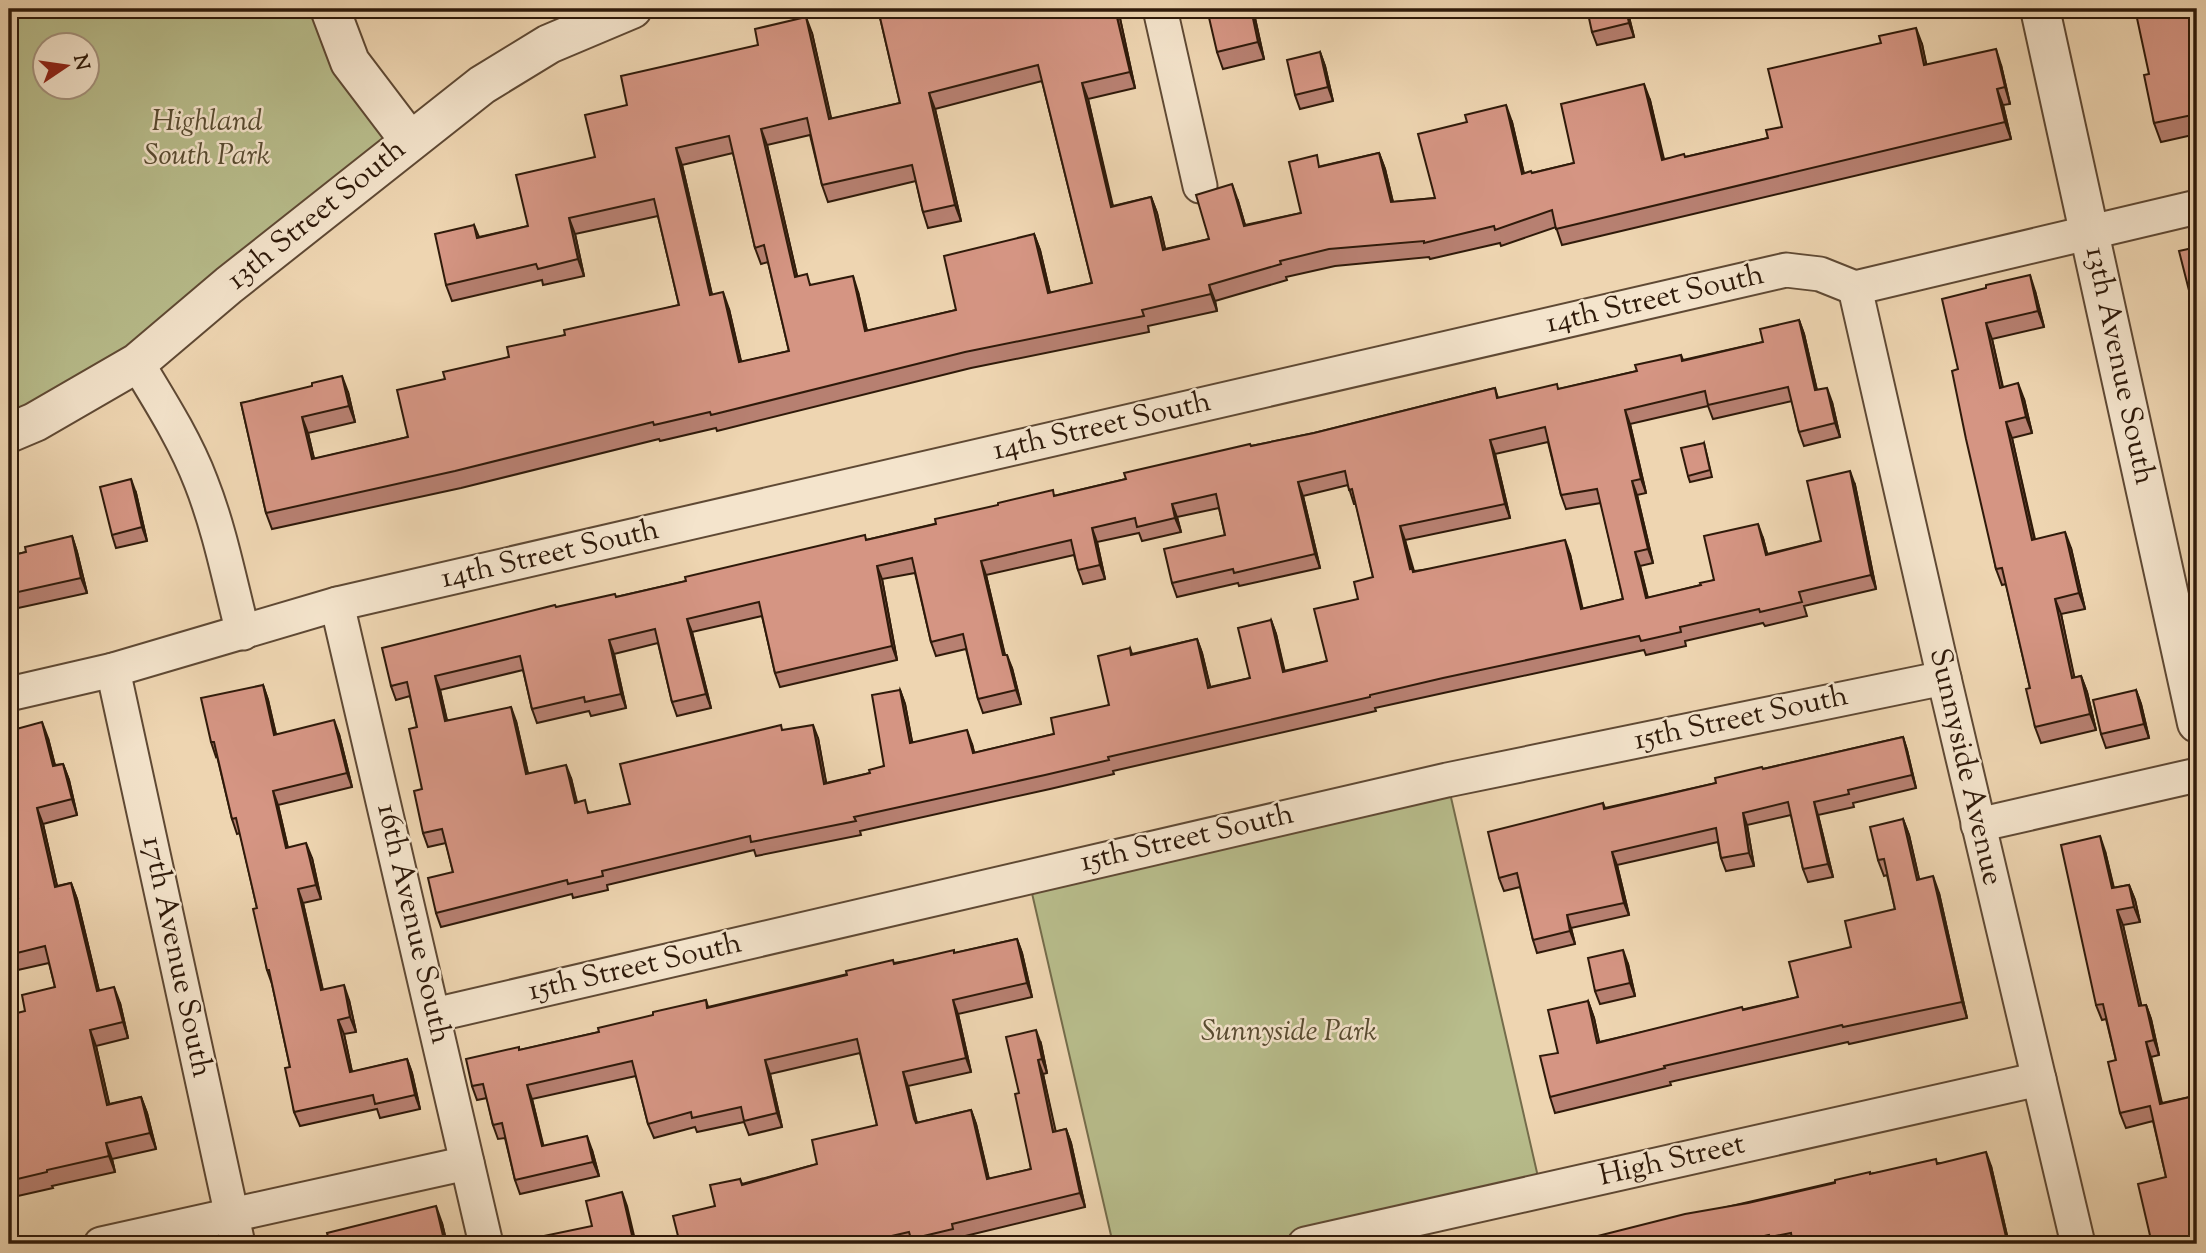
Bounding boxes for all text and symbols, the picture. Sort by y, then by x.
north arrow [32,32,102,102]
text: N [65,52,95,73]
park label: Highland South Park [144,101,270,178]
street label: 13th Street South [218,129,416,301]
street label: 13th Avenue South [2073,243,2165,489]
street label: 14th Street South [1542,254,1769,346]
street label: 14th Street South [989,381,1216,473]
street label: 14th Street South [437,509,664,601]
street label: Sunnyside Avenue [1917,644,2013,890]
street label: 15th Street South [1630,675,1852,763]
street label: 15th Street South [1076,793,1298,884]
street label: 16th Avenue South [364,800,462,1049]
street label: 17th Avenue South [129,832,223,1082]
street label: 15th Street South [524,922,746,1013]
park label: Sunnyside Park [1201,1011,1377,1054]
street label: High Street [1595,1123,1749,1199]

